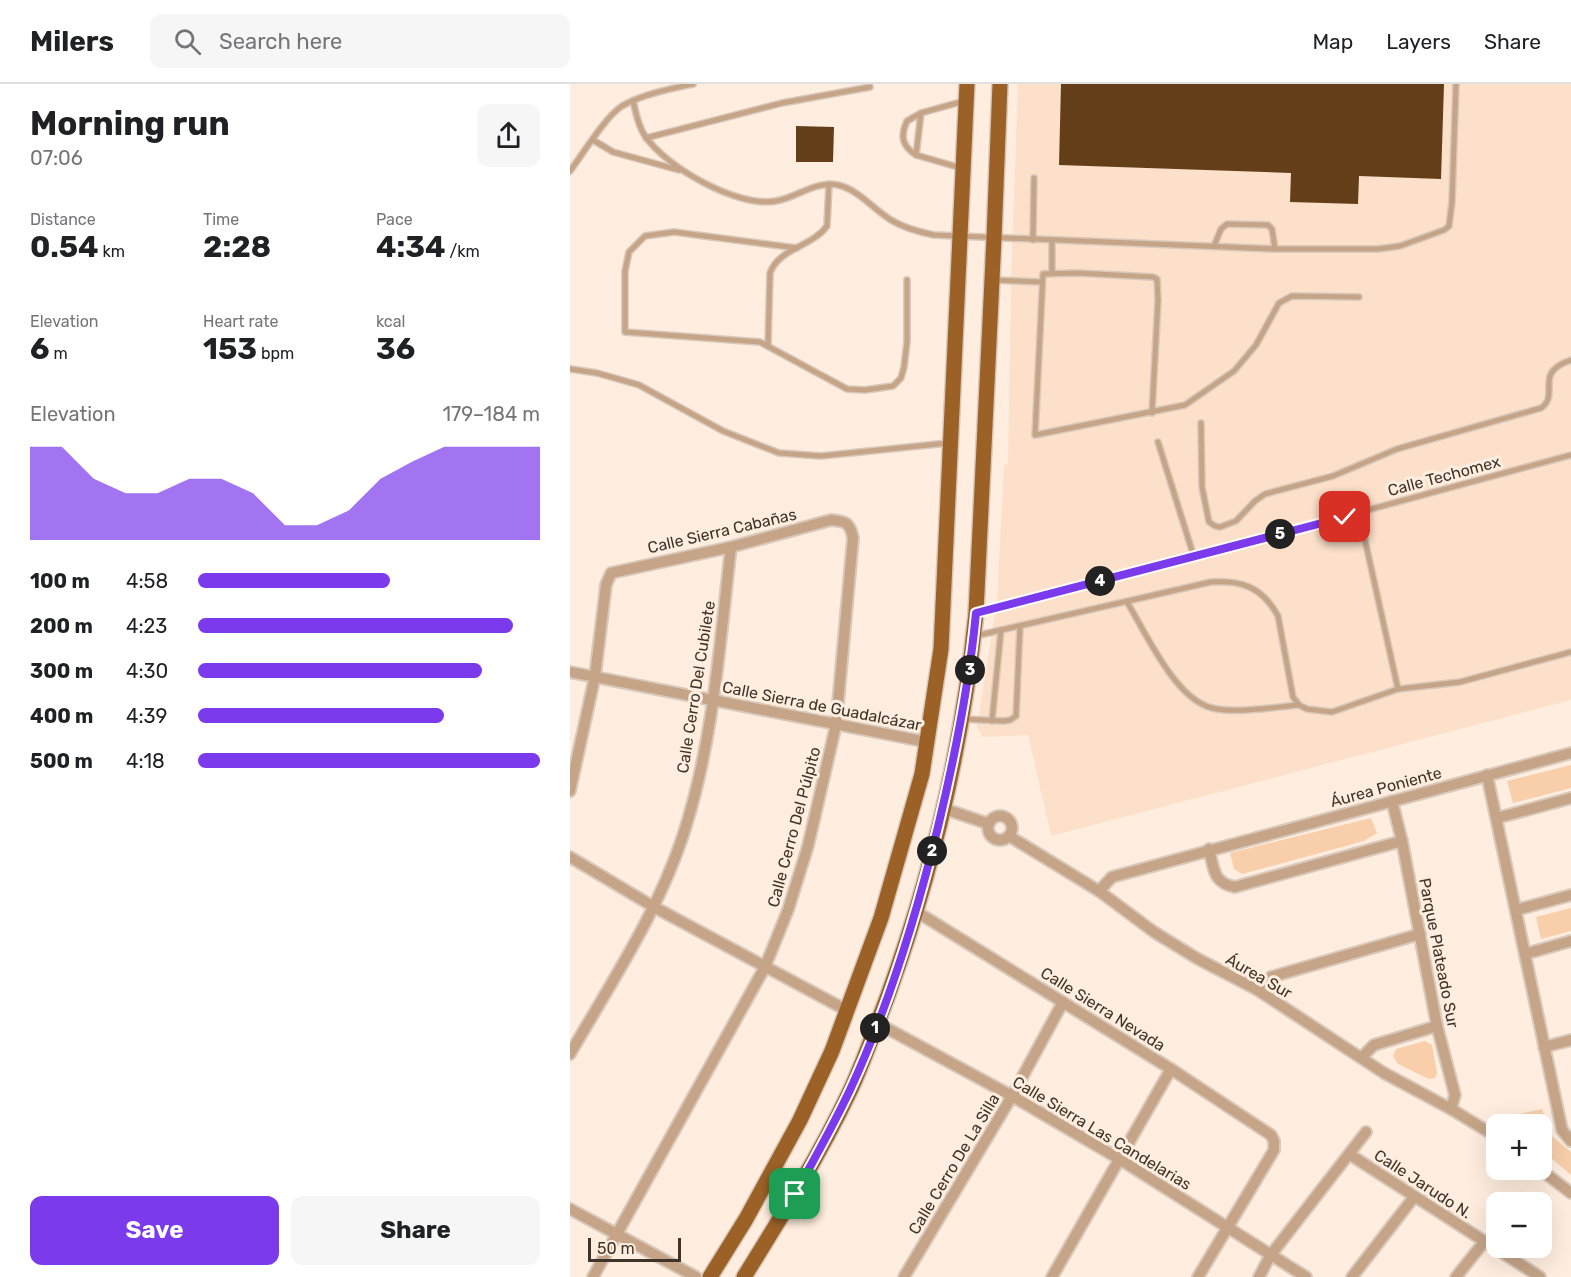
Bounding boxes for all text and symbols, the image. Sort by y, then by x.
search box [150,14,570,68]
text: Milers [30,25,114,58]
icon: search [171,25,204,58]
text: Search here [219,28,342,55]
text: Map [1312,29,1353,54]
text: Layers [1386,29,1451,54]
text: Share [1484,29,1541,54]
text: Morning run [30,104,230,143]
button: share [477,104,540,167]
text: 07:06 [30,146,83,170]
text: Distance [30,210,96,229]
text: Time [203,210,239,229]
text: Pace [376,210,413,229]
text: 0.54 [30,229,99,265]
text: 2:28 [203,229,271,265]
text: 4:34 [376,229,446,265]
text: km [99,242,125,261]
text: /km [446,242,480,261]
text: Elevation [30,312,99,331]
text: Heart rate [203,312,278,331]
text: kcal [376,312,405,331]
text: 6 [30,331,50,367]
text: 153 [203,331,257,367]
text: 36 [376,331,415,367]
text: m [50,344,68,363]
text: bpm [257,344,294,363]
text: Elevation [30,402,116,426]
text: 179–184 m [442,402,540,426]
street label: Calle Techomex [1386,452,1503,500]
pin [1319,491,1370,542]
icon: check [1328,500,1361,533]
street label: Calle Sierra Cabañas [646,505,798,557]
pin: 5 [1265,519,1295,549]
text: 5 [1275,524,1285,543]
pin: 4 [1085,566,1115,596]
text: 100 m [30,569,90,593]
text: 4:58 [126,569,168,593]
text: 4 [1095,571,1105,590]
street label: Calle Cerro Del Cubilete [673,599,719,775]
text: 200 m [30,614,93,638]
text: 4:23 [126,614,167,638]
pin: 3 [955,655,985,685]
text: 300 m [30,659,93,683]
text: 4:30 [126,659,168,683]
text: 3 [965,660,975,679]
street label: Calle Sierra de Guadalcázar [721,677,923,735]
text: 400 m [30,704,93,728]
text: 4:39 [126,704,167,728]
street label: Calle Cerro Del Púlpito [763,745,825,909]
text: 500 m [30,749,93,773]
text: 4:18 [126,749,165,773]
street label: Áurea Poniente [1328,763,1444,811]
pin: 2 [917,836,947,866]
text: 2 [927,841,937,860]
street label: Parque Plateado Sur [1415,876,1463,1030]
street label: Áurea Sur [1222,949,1296,1003]
street label: Calle Sierra Nevada [1037,963,1169,1055]
pin: 1 [860,1013,890,1043]
text: 1 [871,1018,879,1037]
street label: Calle Sierra Las Candelarias [1009,1072,1195,1194]
street label: Calle Cerro De La Silla [904,1090,1004,1238]
map controls [1486,1114,1552,1258]
button: + [1486,1114,1552,1180]
street label: Calle Jarudo N. [1371,1145,1475,1223]
pin [769,1168,820,1219]
icon: arrive [778,1177,811,1210]
button: − [1486,1192,1552,1258]
button: Save [30,1196,279,1265]
button: Share [291,1196,540,1265]
scale bar [588,1235,681,1262]
text: 50 m [597,1239,635,1258]

